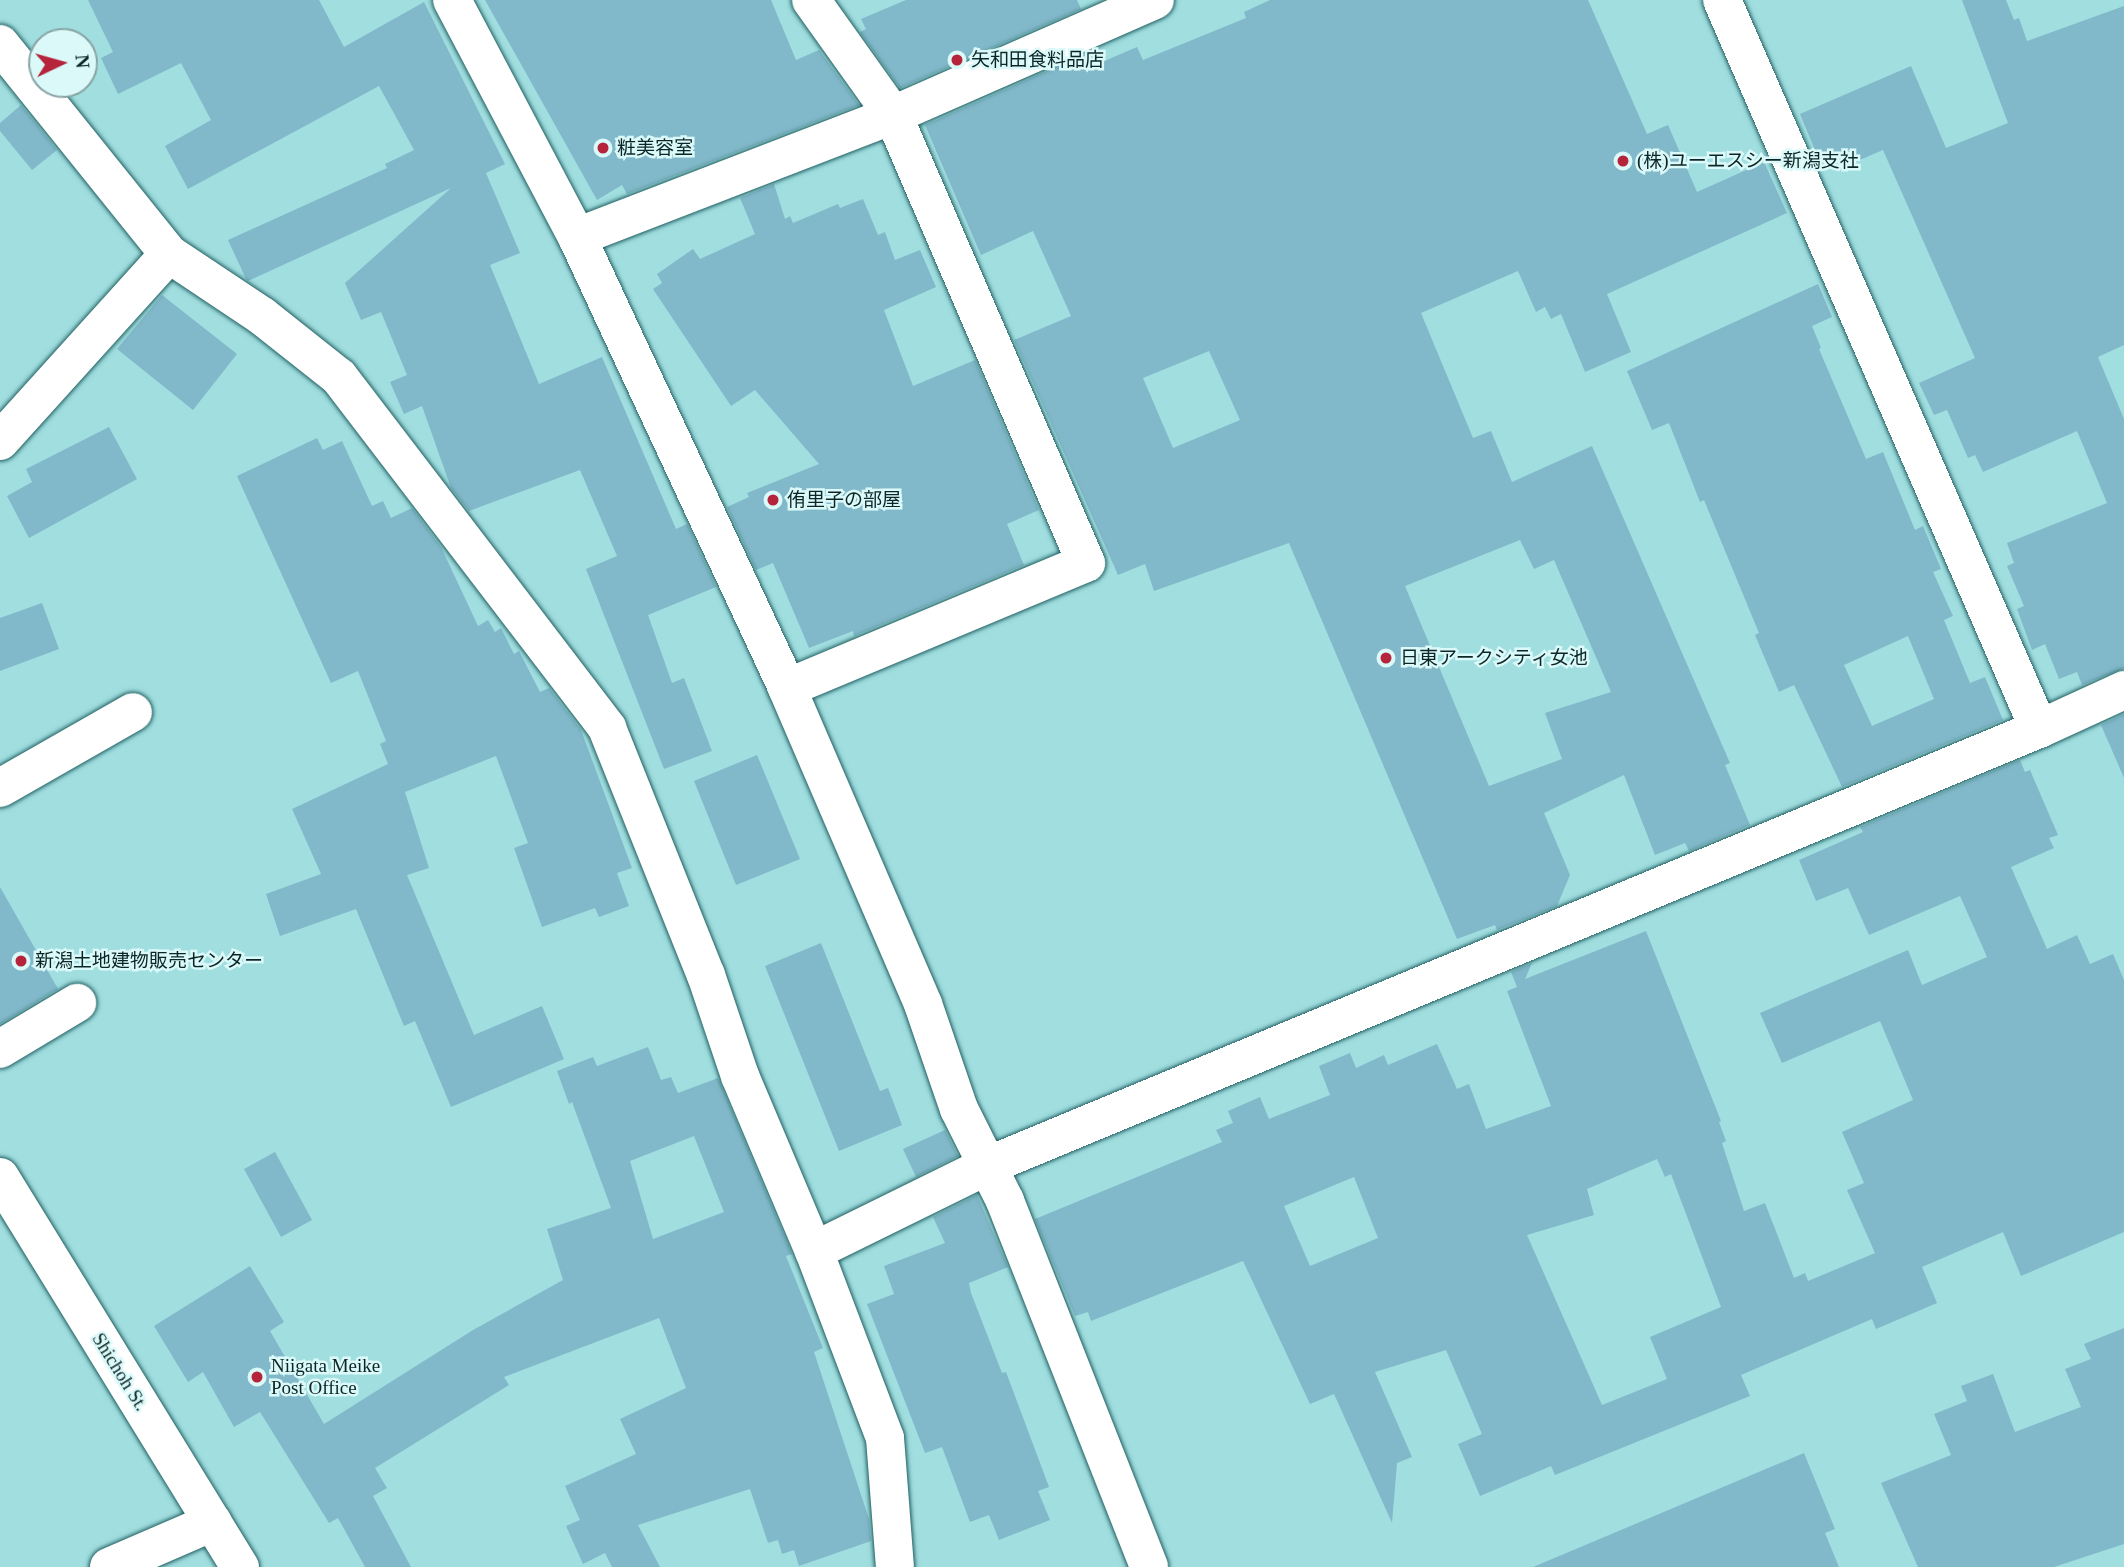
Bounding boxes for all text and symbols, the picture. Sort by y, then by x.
north arrow [28,28,98,98]
place label: 矢和田食料品店 [971,49,1104,71]
marker: 矢和田食料品店 [949,52,965,68]
text: N [71,54,93,69]
place label: 粧美容室 [617,137,693,159]
marker: 粧美容室 [595,140,611,156]
place label: (株)ユーエスシー新潟支社 [1637,150,1859,172]
marker: (株)ユーエスシー新潟支社 [1615,153,1631,169]
place label: 侑里子の部屋 [787,489,901,511]
marker: 侑里子の部屋 [765,492,781,508]
place label: 日東アークシティ女池 [1400,647,1589,669]
marker: 日東アークシティ女池 [1378,650,1394,666]
place label: 新潟土地建物販売センター [35,950,263,972]
marker: 新潟土地建物販売センター [13,953,29,969]
street label: Shichoh St. [87,1329,153,1415]
place label: Niigata Meike Post Office [271,1355,380,1399]
marker: Niigata Meike Post Office [249,1369,265,1385]

